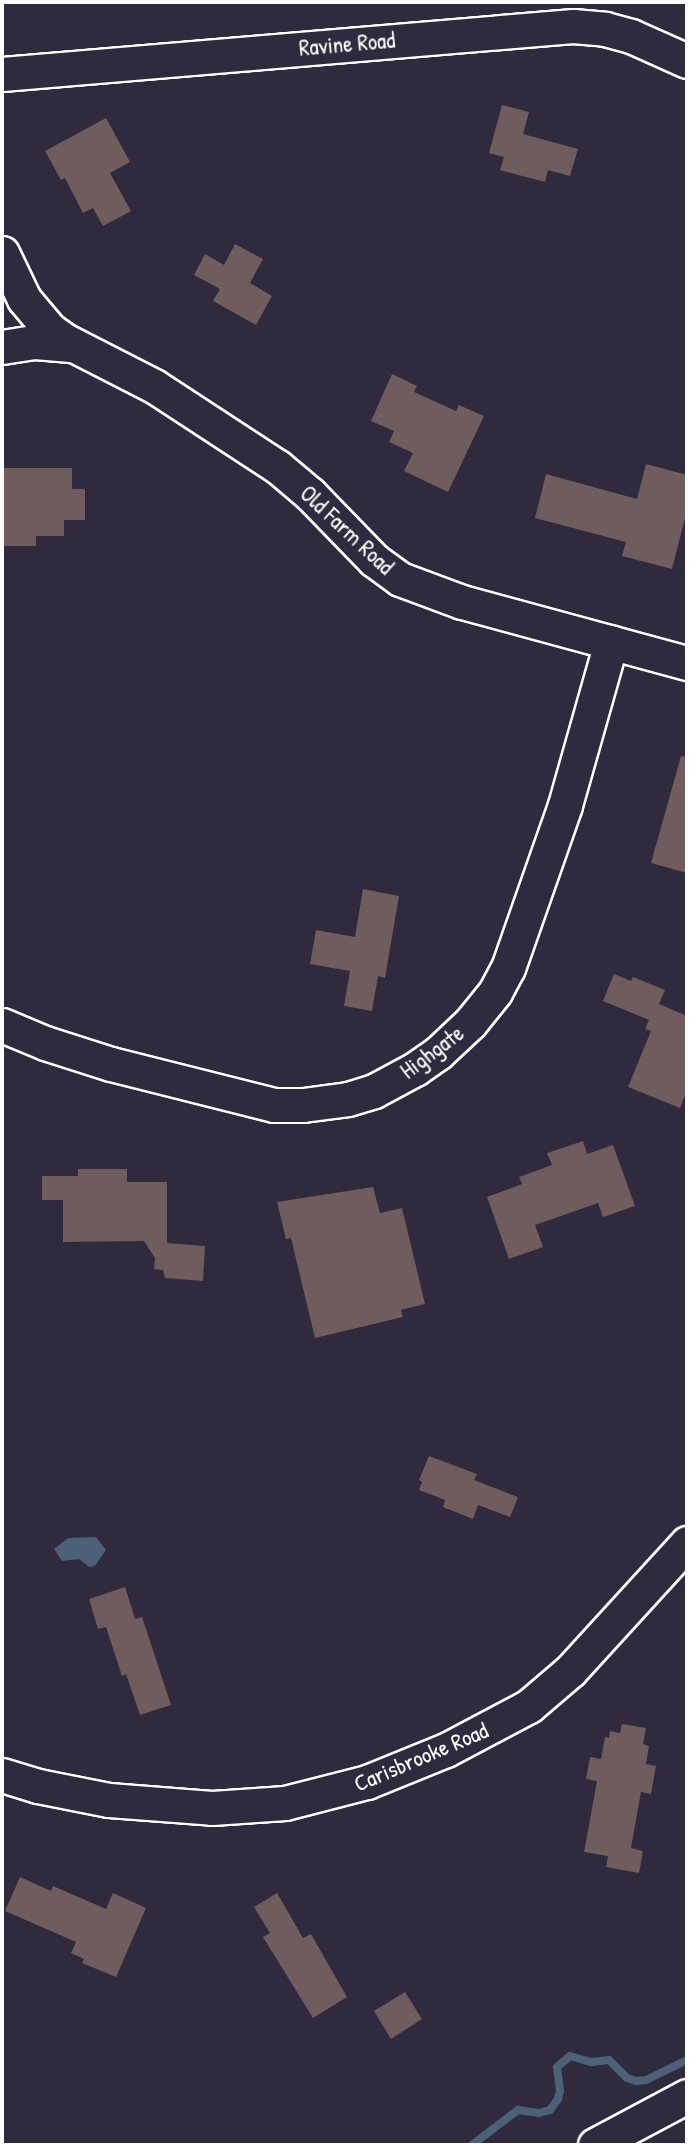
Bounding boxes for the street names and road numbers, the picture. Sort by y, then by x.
street label: Ravine Road [298,26,396,62]
street label: Old Farm Road [294,480,400,580]
street label: Highgate [395,1019,469,1085]
street label: Carisbrooke Road [350,1716,492,1798]

